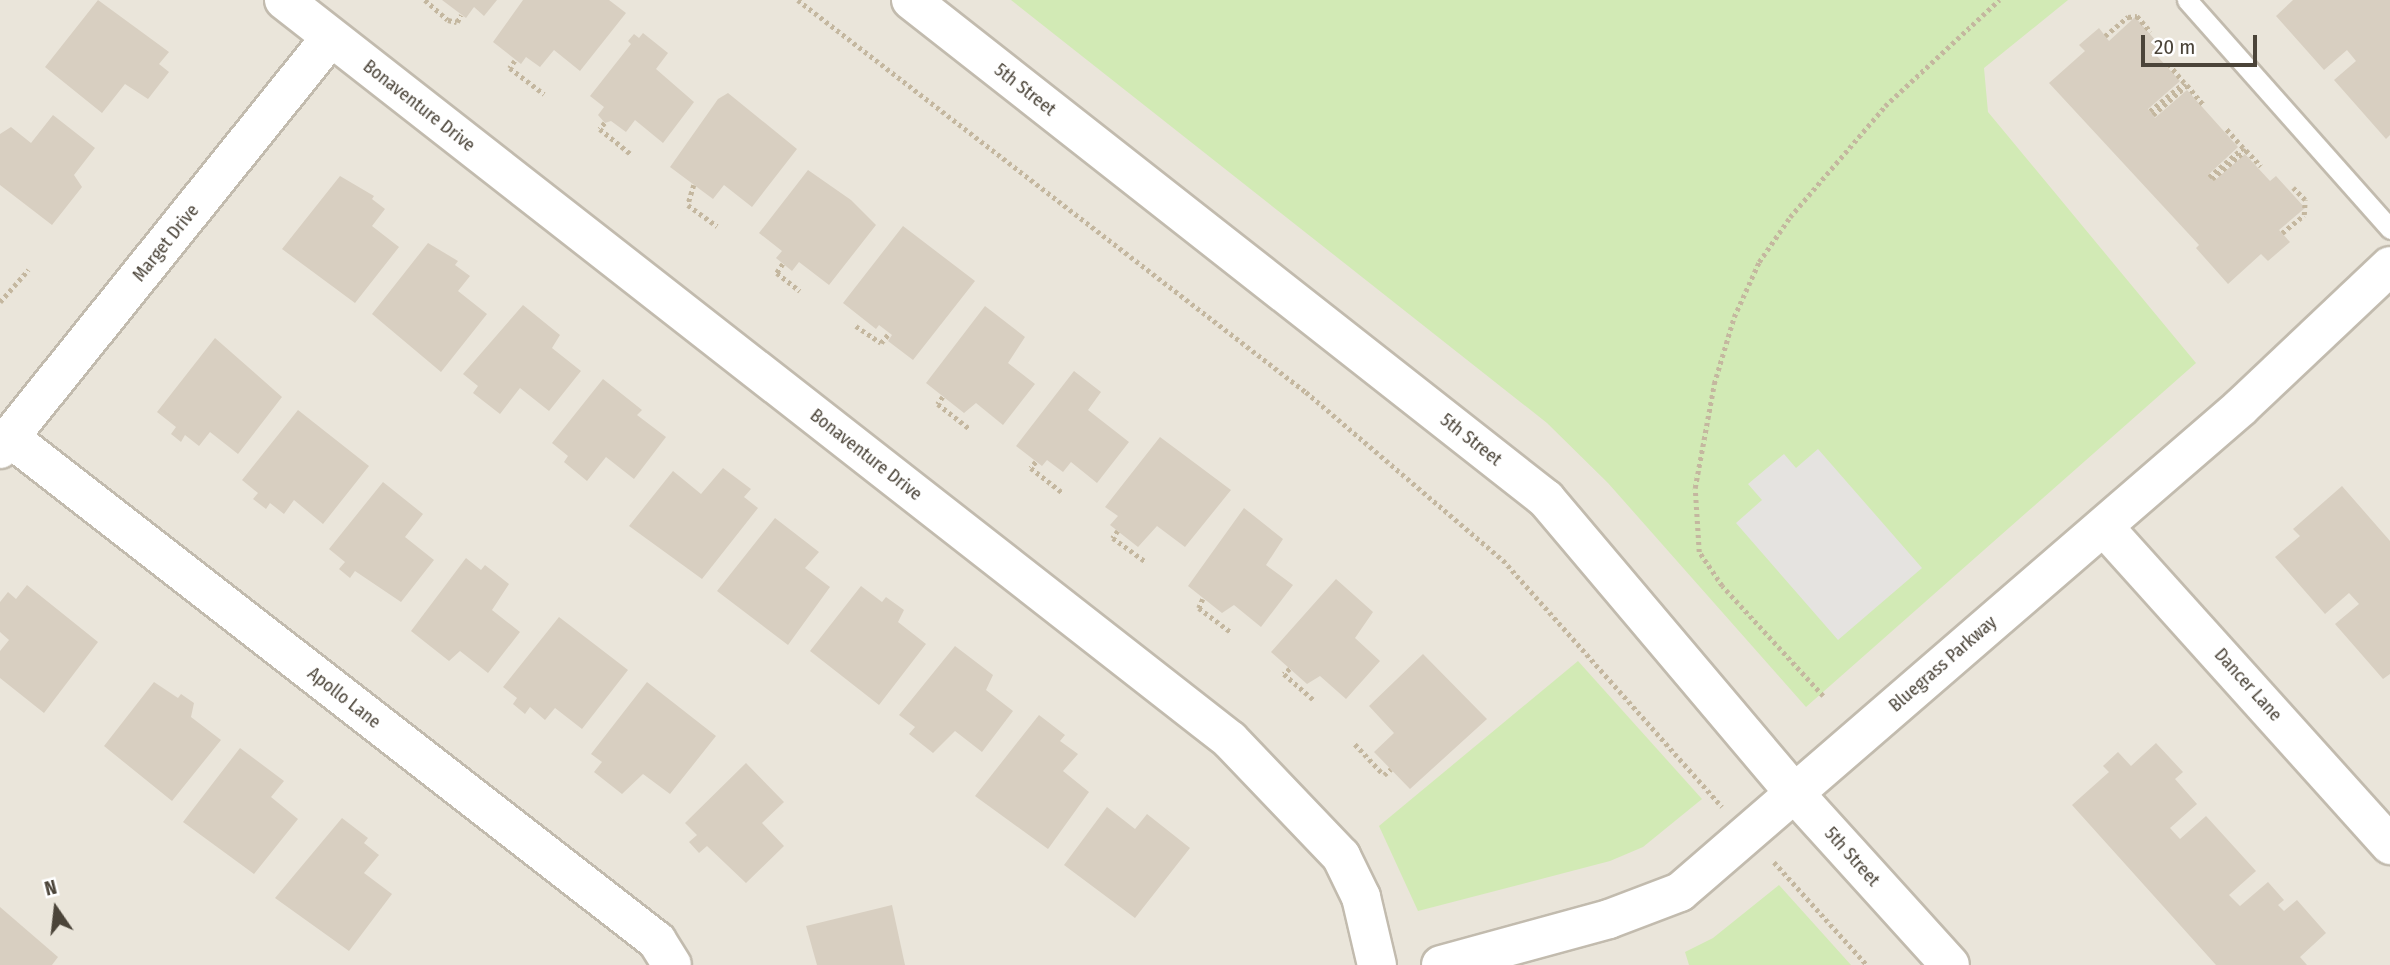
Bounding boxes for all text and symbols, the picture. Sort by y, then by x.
scale bar [2145,21,2260,65]
text: 20 m [2154,34,2195,60]
street label: Bonaventure Drive [359,56,479,156]
street label: 5th Street [990,59,1060,121]
street label: Marget Drive [128,200,204,286]
street label: Bonaventure Drive [806,405,926,505]
street label: 5th Street [1436,409,1506,471]
street label: Bluegrass Parkway [1885,611,2001,717]
street label: Dancer Lane [2210,644,2286,726]
street label: Apollo Lane [303,663,385,733]
street label: 5th Street [1820,823,1884,891]
north arrow [21,874,91,944]
text: N [42,876,59,901]

